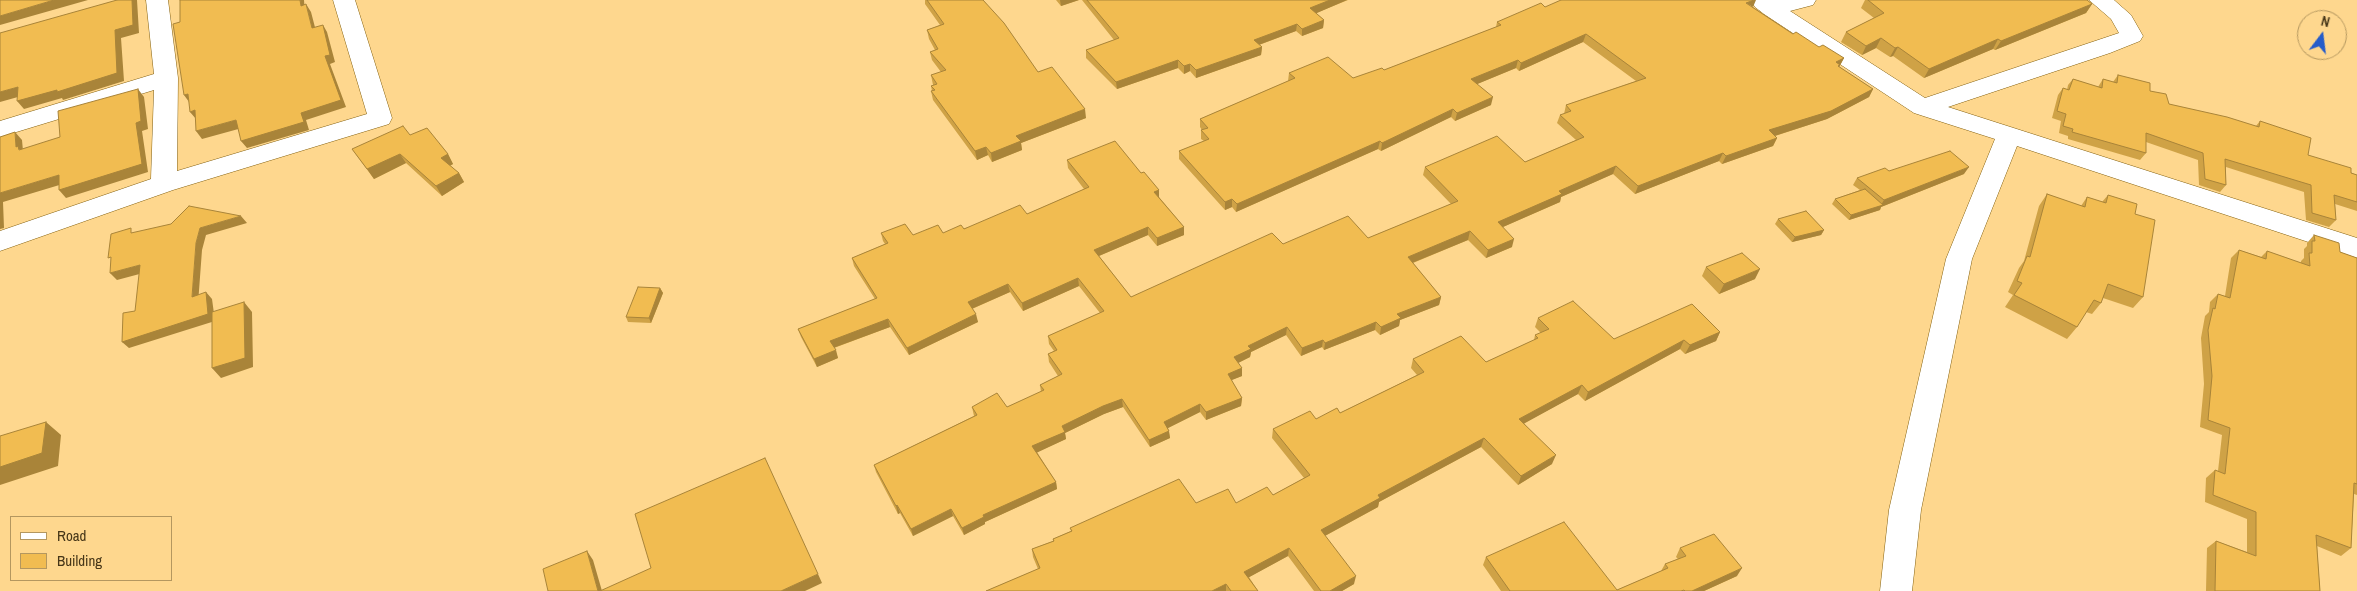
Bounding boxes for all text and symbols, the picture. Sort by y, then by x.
north arrow [2297,10,2347,60]
text: N [2319,12,2332,31]
legend [10,516,172,581]
text: Road [57,525,86,546]
text: Building [57,550,102,571]

